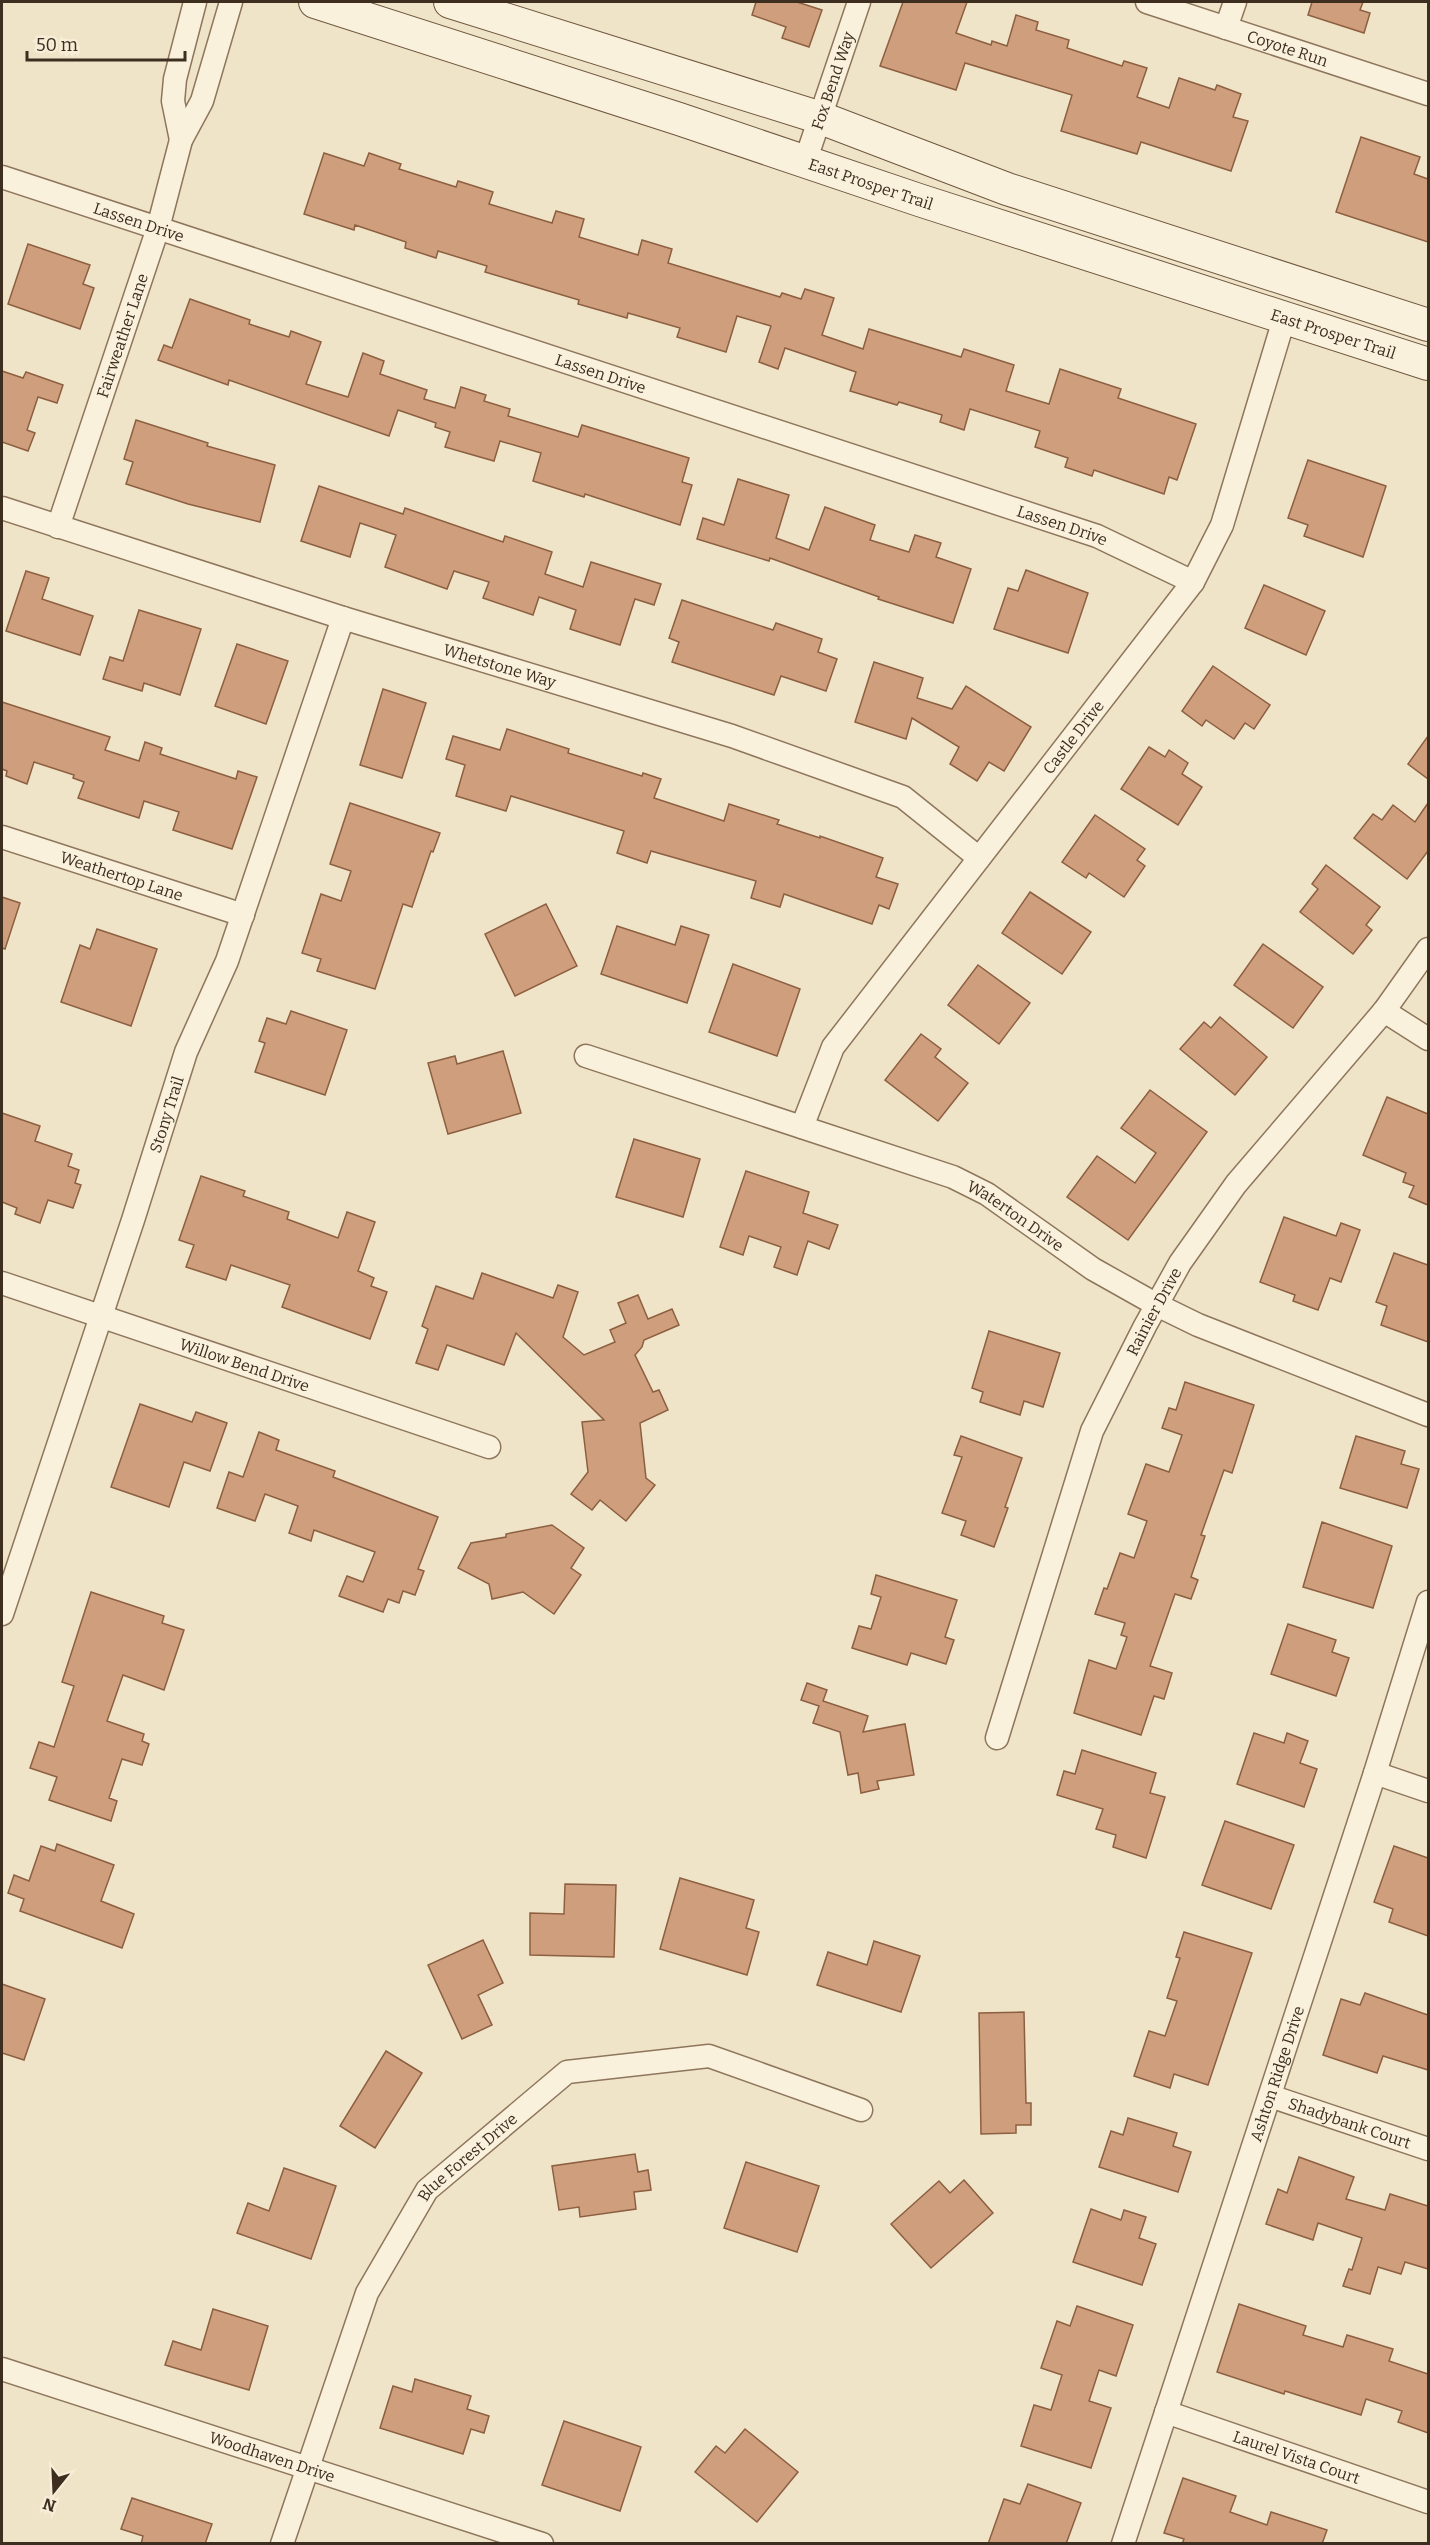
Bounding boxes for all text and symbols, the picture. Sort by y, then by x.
scale bar [27,24,184,62]
street label: Coyote Run [1245,26,1330,71]
street label: Fox Bend Way [808,29,859,132]
text: 50 m [36,34,78,56]
street label: East Prosper Trail [806,154,936,214]
street label: Lassen Drive [91,199,186,246]
street label: Fairweather Lane [93,271,152,400]
street label: East Prosper Trail [1268,305,1399,363]
street label: Lassen Drive [553,350,648,397]
street label: Lassen Drive [1015,501,1111,550]
street label: Whetstone Way [441,640,559,692]
street label: Castle Drive [1039,697,1108,778]
street label: Weathertop Lane [58,848,186,905]
street label: Stony Trail [146,1073,188,1155]
street label: Waterton Drive [964,1177,1067,1255]
street label: Rainier Drive [1123,1264,1186,1359]
street label: Willow Bend Drive [177,1334,312,1396]
street label: Ashton Ridge Drive [1246,2003,1308,2144]
street label: Shadybank Court [1286,2094,1413,2153]
street label: Blue Forest Drive [414,2109,521,2205]
street label: Laurel Vista Court [1230,2427,1362,2488]
street label: Woodhaven Drive [207,2428,337,2486]
north arrow [24,2461,84,2521]
text: N [41,2494,58,2516]

